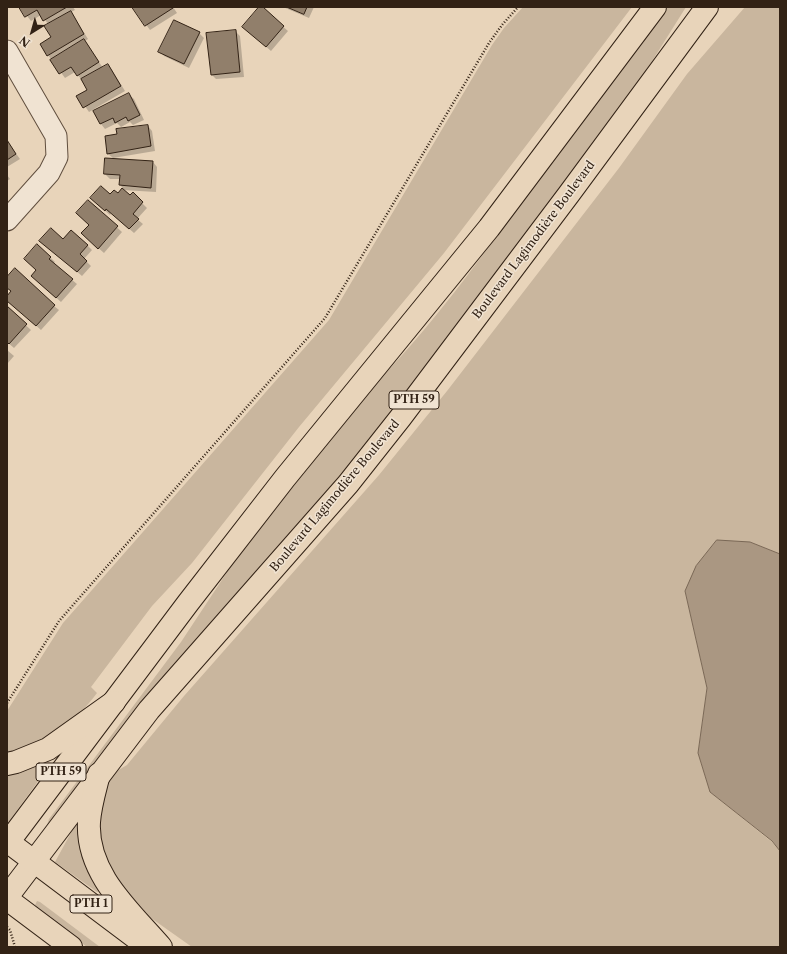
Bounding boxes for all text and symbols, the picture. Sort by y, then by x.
north arrow [12,12,52,52]
text: N [17,33,33,50]
street label: Boulevard Lagimodière Boulevard [470,158,598,322]
road number: PTH 59 [389,391,439,409]
street label: Boulevard Lagimodière Boulevard [267,417,403,575]
road number: PTH 59 [36,763,86,781]
road number: PTH 1 [70,895,112,913]

